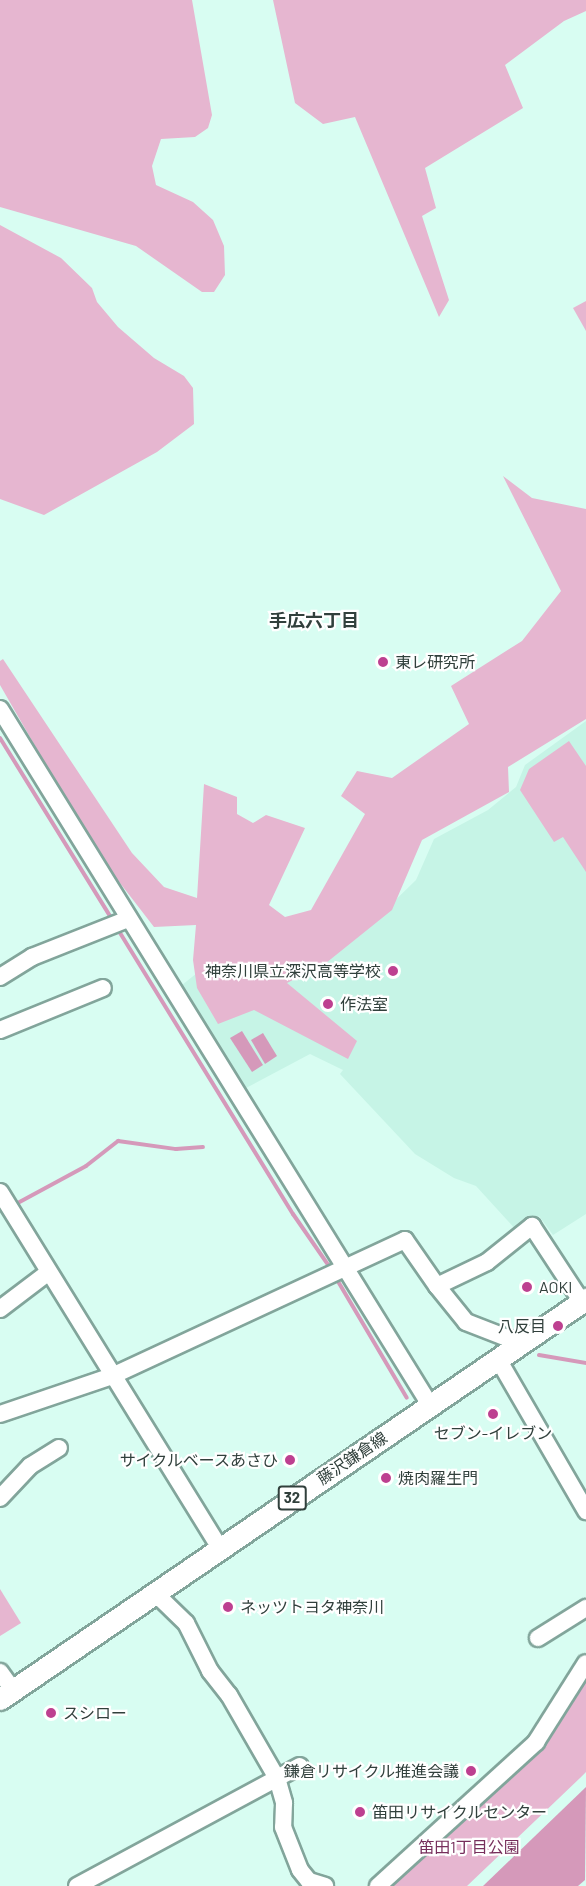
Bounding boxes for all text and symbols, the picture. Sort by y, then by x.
district label: 手広六丁目 [269,609,359,631]
place label: 東レ研究所 [395,652,475,672]
marker: 東レ研究所 [376,655,390,669]
place label: 神奈川県立深沢高等学校 [205,961,381,981]
marker: 神奈川県立深沢高等学校 [386,964,400,978]
place label: 作法室 [340,994,388,1014]
marker: 作法室 [321,997,335,1011]
place label: AOKI [539,1277,572,1297]
marker: AOKI [520,1280,534,1294]
place label: 八反目 [498,1316,546,1336]
marker: 八反目 [551,1319,565,1333]
marker: セブン-イレブン [486,1407,500,1421]
place label: セブン-イレブン [434,1423,552,1443]
street label: 藤沢鎌倉線 [313,1428,391,1488]
place label: サイクルベースあさひ [118,1450,278,1470]
marker: サイクルベースあさひ [283,1453,297,1467]
place label: 焼肉羅生門 [398,1468,478,1488]
marker: 焼肉羅生門 [379,1471,393,1485]
road number: 32 [277,1486,307,1510]
place label: ネッツトヨタ神奈川 [240,1597,384,1617]
marker: ネッツトヨタ神奈川 [221,1600,235,1614]
place label: スシロー [63,1703,127,1723]
marker: スシロー [44,1706,58,1720]
place label: 鎌倉リサイクル推進会議 [283,1761,459,1781]
marker: 鎌倉リサイクル推進会議 [464,1764,478,1778]
place label: 笛田リサイクルセンター [372,1802,548,1822]
marker: 笛田リサイクルセンター [353,1805,367,1819]
park label: 笛田1丁目公園 [418,1837,520,1857]

